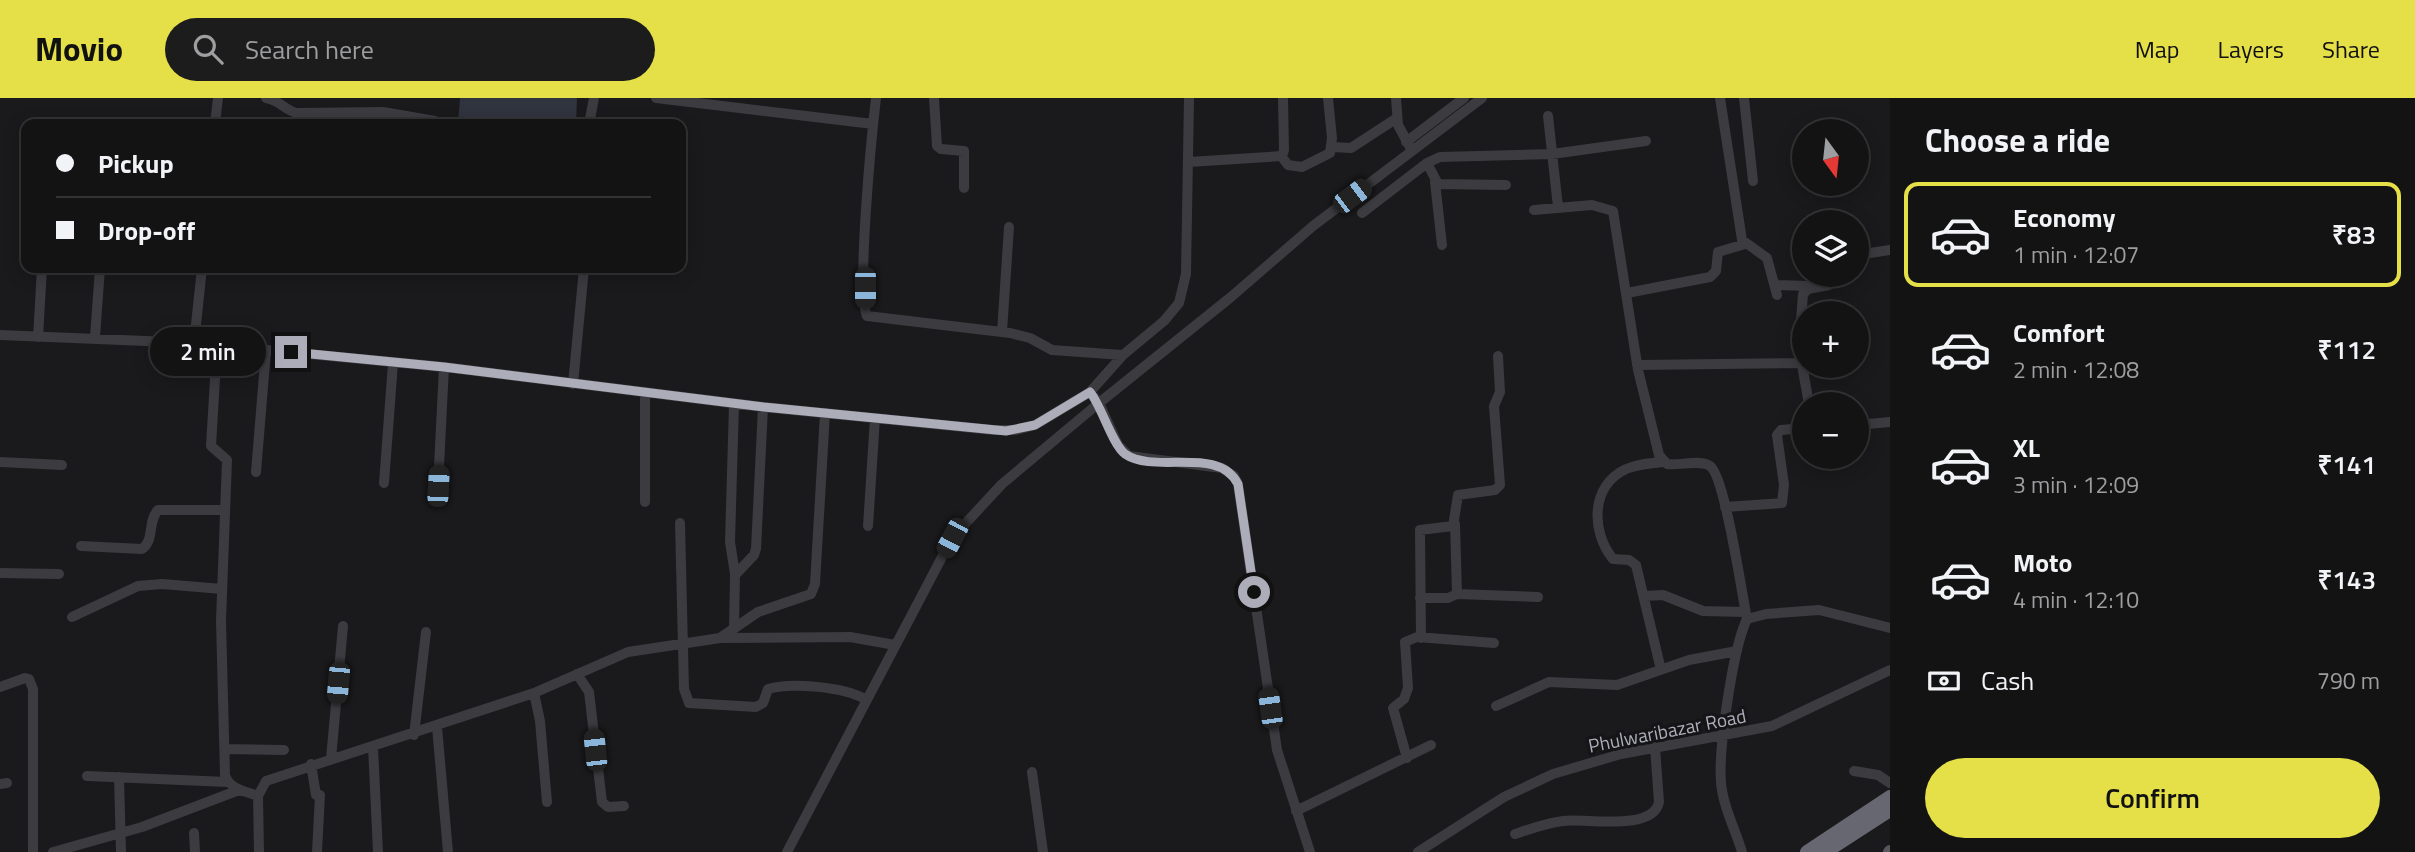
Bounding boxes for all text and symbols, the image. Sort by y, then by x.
search box [165,18,655,81]
text: Movio [35,24,123,74]
icon: search [189,30,227,68]
text: Search here [245,30,374,69]
text: Map [2135,31,2180,67]
text: Layers [2218,31,2284,67]
text: Share [2322,31,2380,67]
text: Choose a ride [1925,116,2110,164]
north arrow [1792,119,1869,196]
map controls [1792,119,1869,469]
text: Pickup [98,144,174,183]
car [1329,175,1376,217]
text: Economy [2013,198,2115,237]
icon: car [1929,203,1992,266]
button: layers [1792,210,1869,287]
text: Drop-off [98,211,195,250]
text: ₹83 [2332,215,2376,254]
text: 1 min · 12:07 [2013,237,2139,272]
car [855,267,876,309]
button: + [1792,301,1869,378]
text: Comfort [2013,313,2105,352]
icon: car [1929,318,1992,381]
callout: 2 min [151,328,266,376]
text: ₹112 [2317,330,2376,369]
text: 2 min [180,334,236,369]
route end [275,336,307,368]
text: 2 min · 12:08 [2013,352,2139,387]
button: − [1792,392,1869,469]
text: XL [2013,428,2040,467]
icon: car [1929,433,1992,496]
text: ₹141 [2317,445,2376,484]
car [427,464,450,508]
text: 3 min · 12:09 [2013,467,2139,502]
car [933,515,972,561]
text: Moto [2013,543,2072,582]
icon: car [1929,548,1992,611]
text: ₹143 [2317,560,2376,599]
route start [1238,576,1270,608]
text: 4 min · 12:10 [2013,582,2139,617]
car [326,661,351,705]
text: Cash [1981,661,2034,700]
icon: cash [1925,662,1963,700]
text: 790 m [2317,663,2380,698]
car [1257,686,1284,730]
street label: Phulwaribazar Road [1586,700,1748,760]
car [583,728,608,772]
button: Confirm [1925,758,2380,838]

